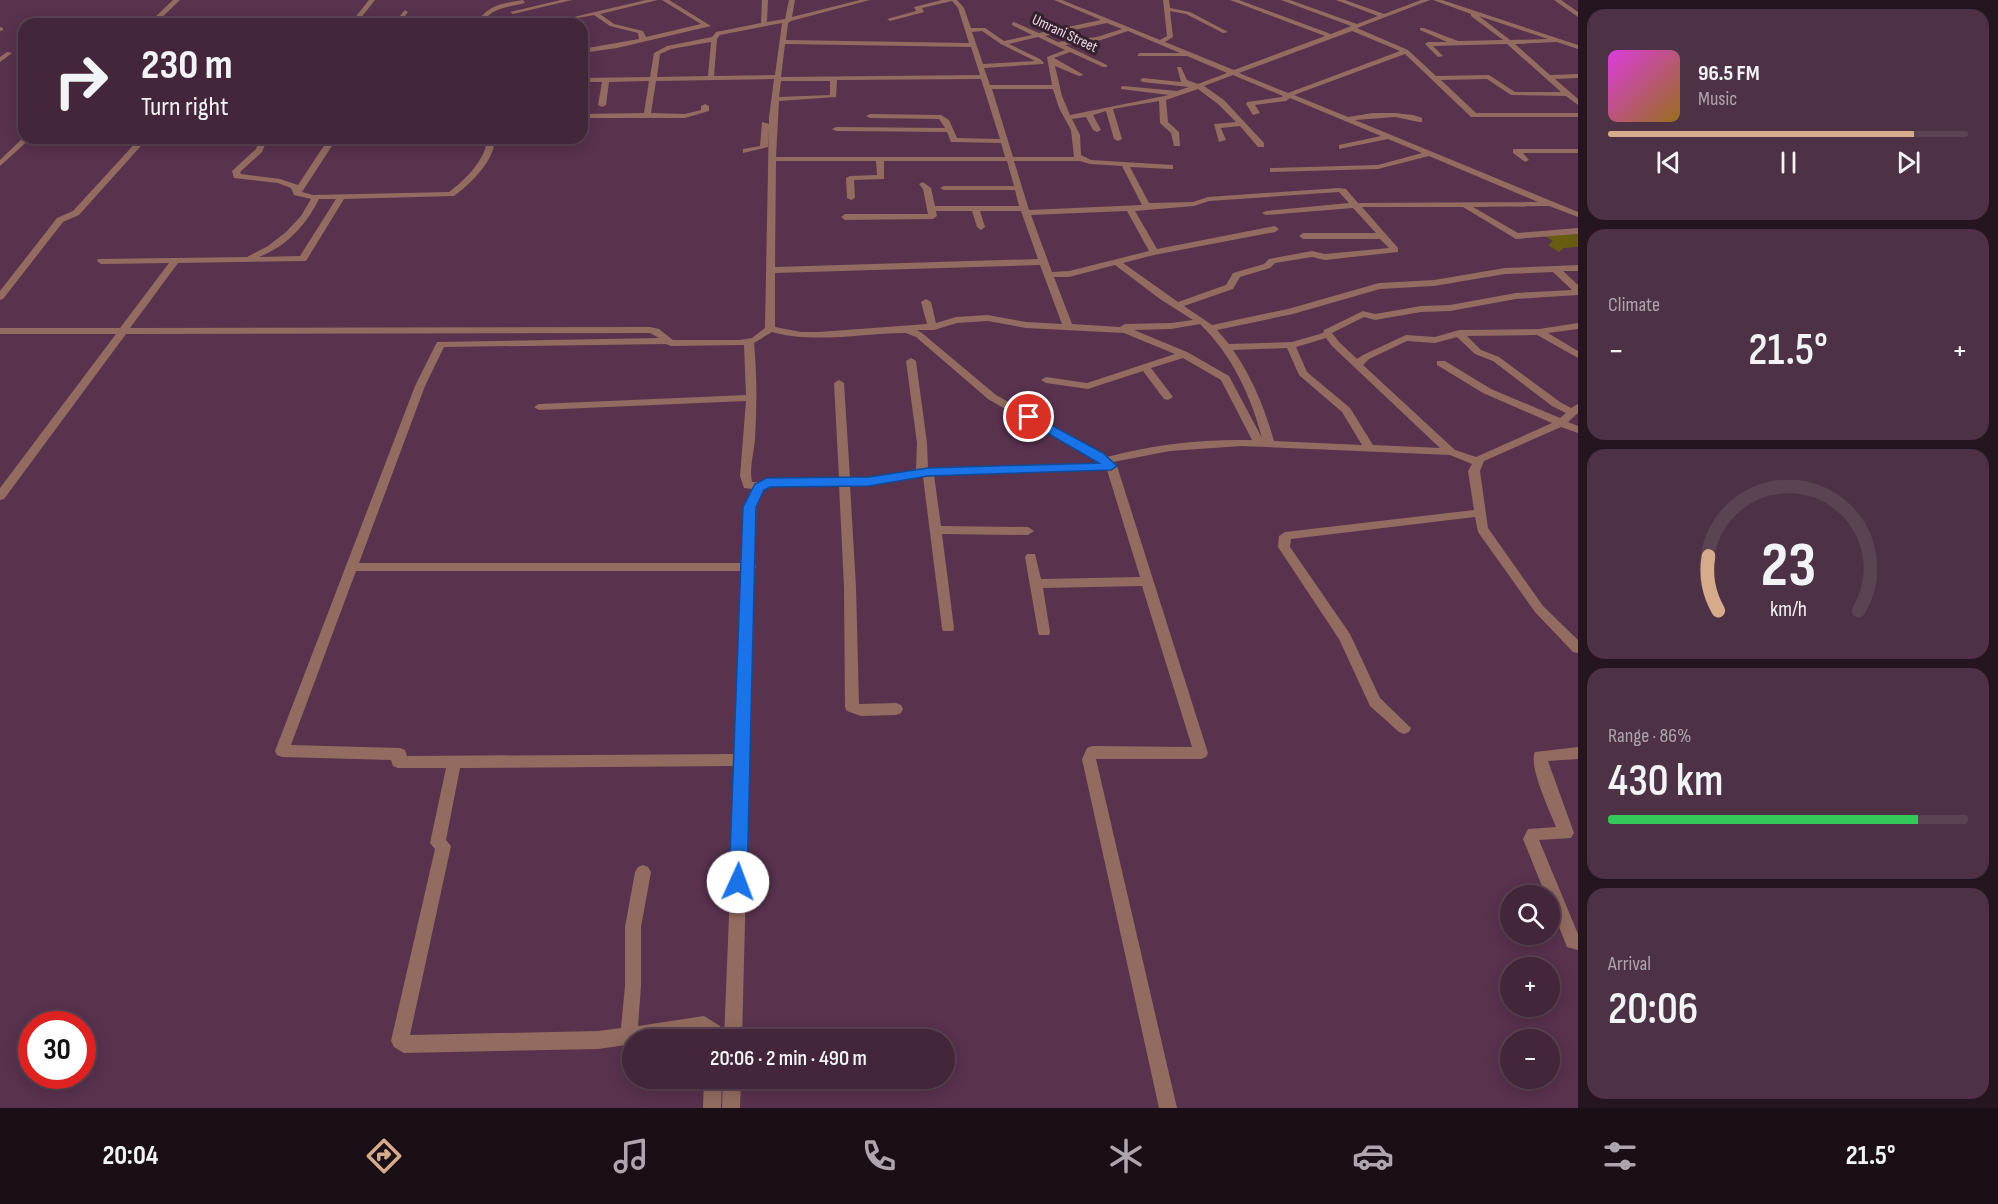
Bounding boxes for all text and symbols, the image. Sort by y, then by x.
street label: Umrani Street [1029,10,1101,57]
text: 230 m [141,40,233,91]
icon: right [42,42,120,120]
text: 96.5 FM [1698,60,1760,87]
text: Music [1698,87,1737,111]
text: Turn right [141,91,228,123]
icon: previous [1652,146,1685,179]
icon: pause [1772,146,1805,179]
icon: next [1892,146,1925,179]
text: Climate [1608,293,1660,317]
text: 21.5° [1748,323,1828,378]
text: − [1608,331,1624,371]
text: + [1952,331,1968,371]
pin [1003,391,1054,442]
icon: arrive [1012,400,1045,433]
text: 23 [1760,529,1816,604]
text: km/h [1769,597,1807,622]
text: Range · 86% [1608,724,1692,748]
text: 430 km [1608,754,1723,809]
position arrow [706,850,770,914]
map controls [1500,885,1560,1089]
button: search [1500,885,1560,945]
text: Arrival [1608,952,1651,976]
button: + [1500,957,1560,1017]
text: 20:06 [1608,982,1698,1037]
speed limit sign: 30 [18,1011,96,1089]
button: − [1500,1029,1560,1089]
text: 20:06 · 2 min · 490 m [710,1045,867,1072]
icon: directions [363,1135,405,1177]
icon: music [610,1135,652,1177]
icon: phone [858,1135,900,1177]
icon: climate [1105,1135,1147,1177]
icon: car [1352,1135,1394,1177]
icon: filters [1599,1135,1641,1177]
text: 20:04 [103,1140,158,1172]
text: 21.5° [1846,1140,1895,1172]

